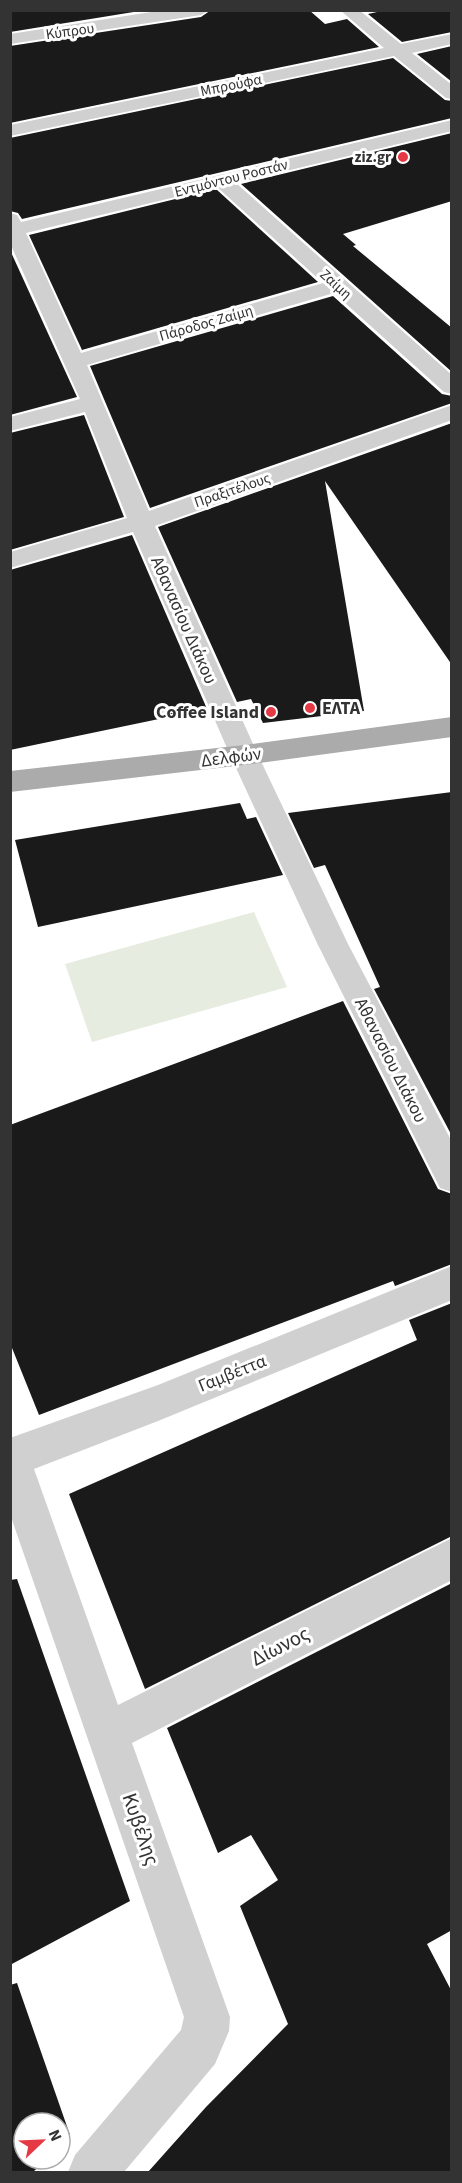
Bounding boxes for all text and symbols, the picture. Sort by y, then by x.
street label: Κύπρου [44,18,96,45]
street label: Μπρούφα [198,69,264,102]
place label: ziz.gr [355,147,391,168]
marker: ziz.gr [396,150,410,164]
street label: Εντμόντου Ροστάν [172,154,290,203]
street label: Ζαίμη [315,264,356,304]
street label: Πάροδος Ζαίμη [157,300,255,347]
street label: Πραξιτέλους [191,467,274,513]
street label: Αθανασίου Διάκου [144,552,223,688]
place label: ΕΛΤΑ [322,696,361,721]
place label: Coffee Island [156,700,259,725]
marker: ΕΛΤΑ [303,701,317,715]
marker: Coffee Island [264,705,278,719]
street label: Δελφών [200,741,263,774]
street label: Αθανασίου Διάκου [348,993,433,1127]
street label: Γαμβέττα [194,1349,270,1398]
street label: Δίωνος [246,1619,314,1673]
street label: Κυβέλης [115,1789,167,1869]
north arrow [12,2111,72,2171]
text: N [43,2126,67,2145]

